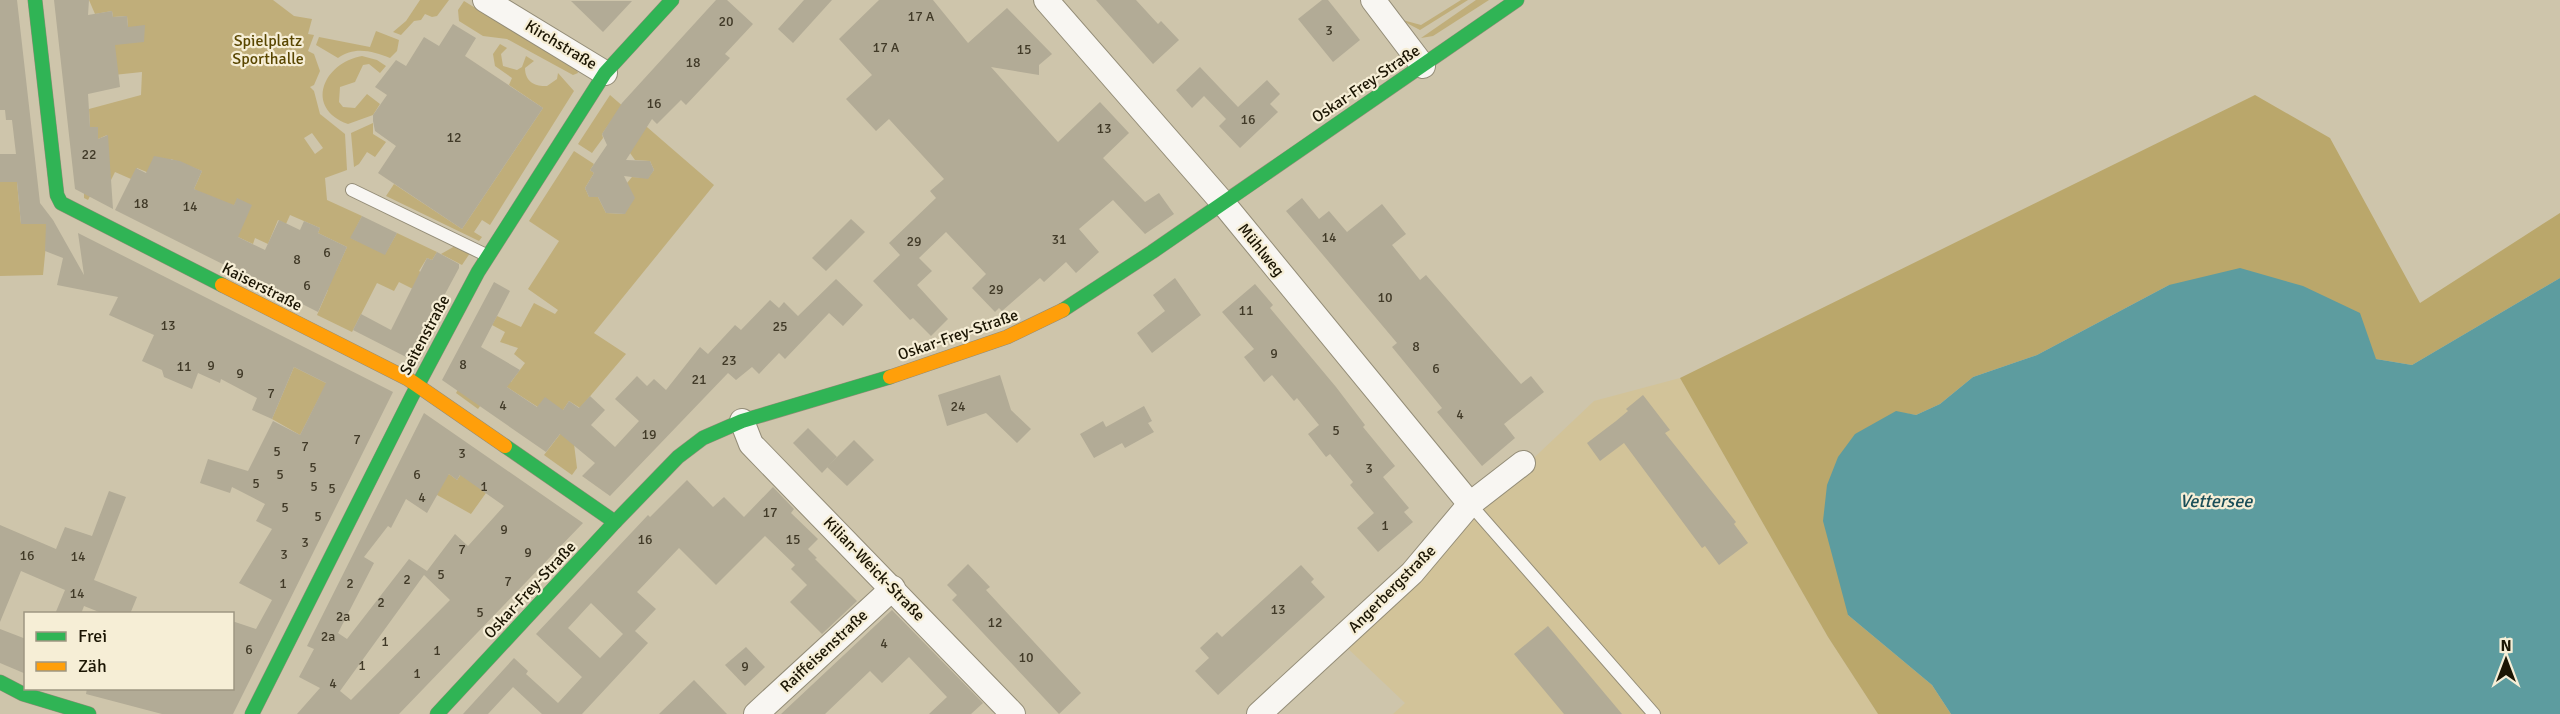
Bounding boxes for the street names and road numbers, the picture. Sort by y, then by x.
street label: Kirchstraße [521,16,601,74]
street label: Oskar-Frey-Straße [1308,40,1424,128]
street label: Mühlweg [1233,219,1289,281]
street label: Kaiserstraße [219,258,305,316]
street label: Seitenstraße [396,292,454,378]
street label: Oskar-Frey-Straße [895,305,1021,365]
street label: Kilian-Weick-Straße [819,512,929,626]
street label: Oskar-Frey-Straße [480,537,580,643]
street label: Angerbergstraße [1344,541,1440,637]
street label: Raiffeisenstraße [776,605,872,697]

